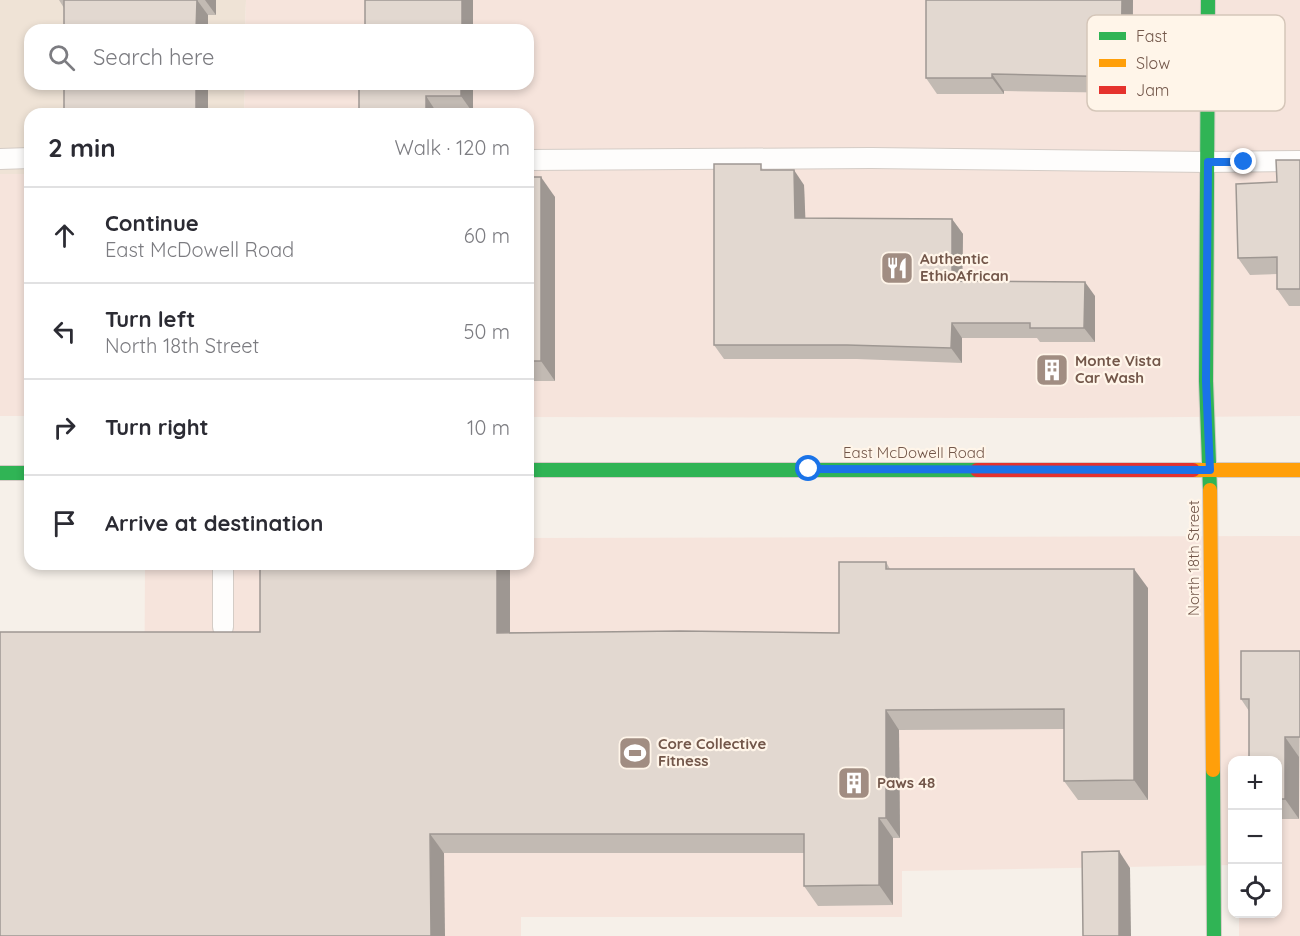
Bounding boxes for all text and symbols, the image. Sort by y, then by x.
legend [1087,15,1285,111]
search box [24,24,534,90]
text: Fast [1136,26,1167,46]
icon: search [45,41,78,74]
text: Search here [93,43,214,71]
text: Slow [1136,53,1170,73]
text: Jam [1136,80,1169,100]
text: 2 min [48,131,116,164]
text: Walk · 120 m [395,135,510,160]
route end [1230,148,1256,174]
text: Continue [105,209,199,237]
icon: ahead [48,219,81,252]
text: 60 m [464,223,510,248]
text: East McDowell Road [105,237,294,262]
place label: Authentic EthioAfrican [920,249,1009,285]
restaurant icon: Authentic EthioAfrican [879,250,915,286]
text: Turn left [105,305,195,333]
icon: left [48,315,81,348]
text: 50 m [464,319,510,344]
text: North 18th Street [105,333,259,358]
place label: Monte Vista Car Wash [1075,351,1161,387]
building icon: Monte Vista Car Wash [1034,352,1070,388]
icon: right [48,411,81,444]
text: Turn right [105,413,209,441]
text: 10 m [467,415,510,440]
street label: East McDowell Road [843,443,985,462]
route start [795,455,821,481]
street label: North 18th Street [1184,500,1203,616]
icon: arrive [48,507,81,540]
text: Arrive at destination [105,509,323,537]
place label: Core Collective Fitness [658,734,766,770]
sports icon: Core Collective Fitness [617,735,653,771]
map controls [1228,756,1282,918]
button: + [1228,756,1282,810]
building icon: Paws 48 [836,765,872,801]
place label: Paws 48 [877,773,935,792]
button: − [1228,810,1282,864]
button: locate [1228,864,1282,918]

